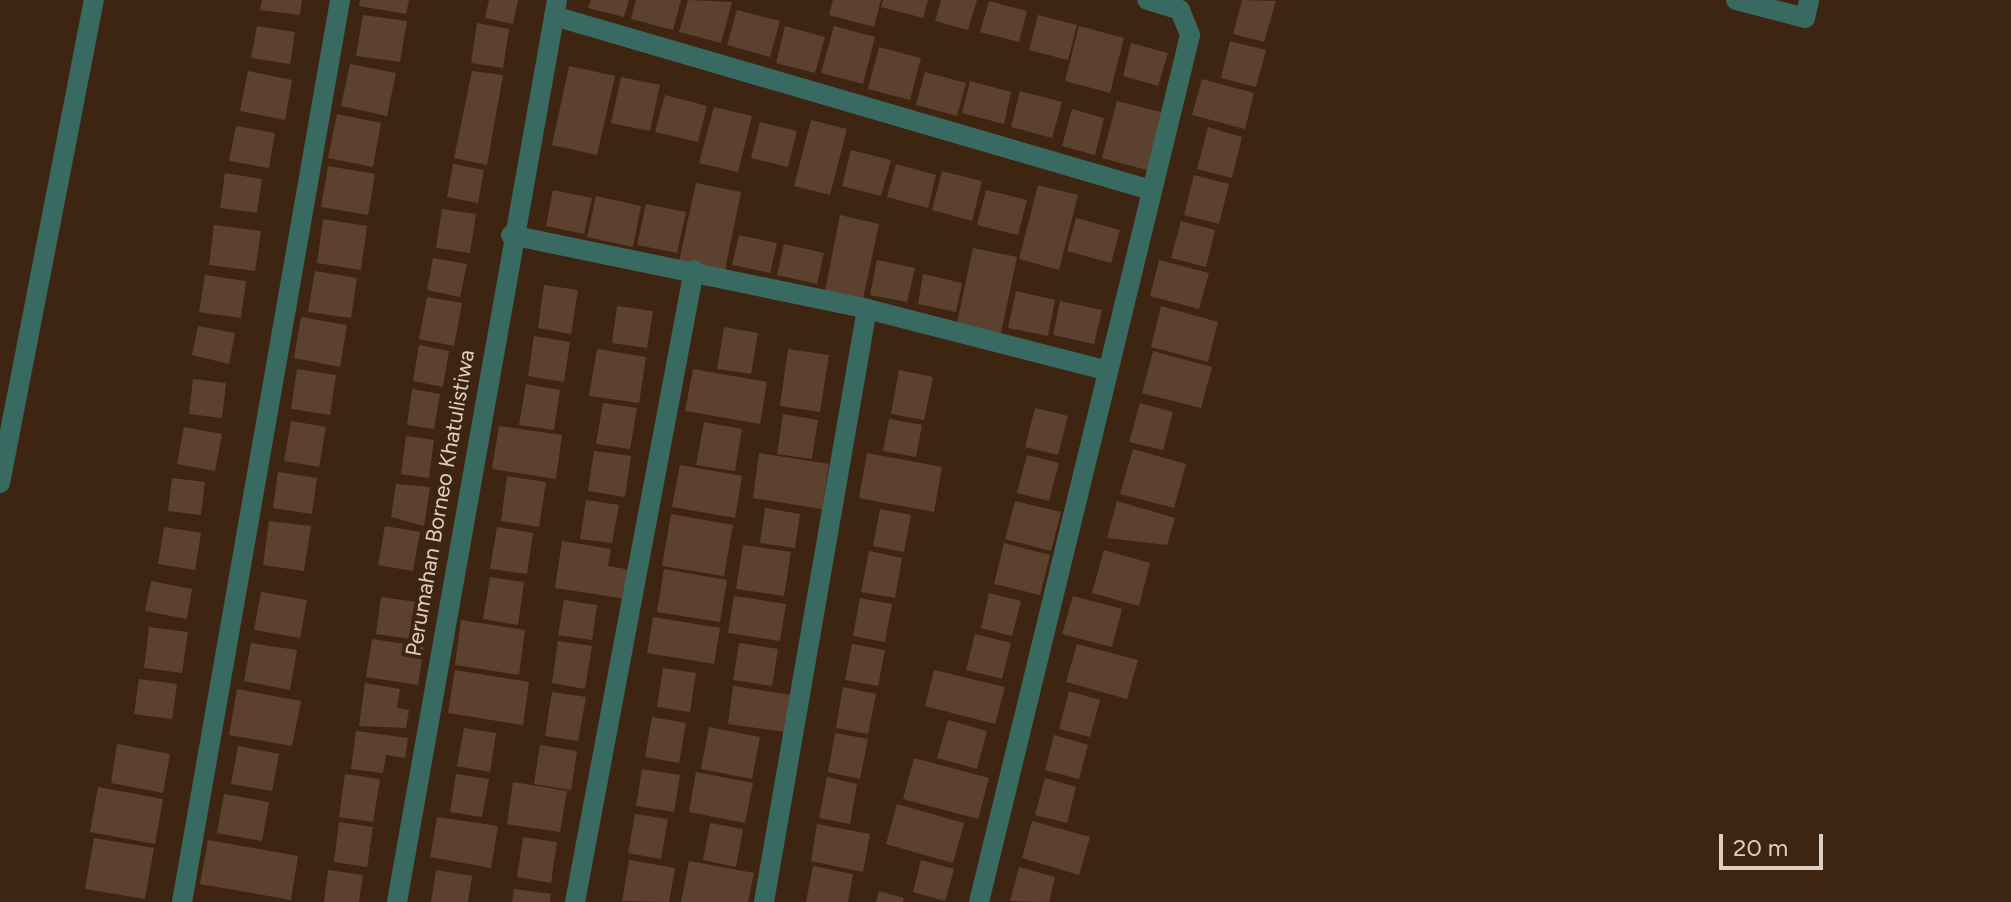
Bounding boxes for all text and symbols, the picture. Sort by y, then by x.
street label: Perumahan Borneo Khatulistiwa [400,348,480,658]
scale bar [1723,818,1827,868]
text: 20 m [1733,833,1788,862]

